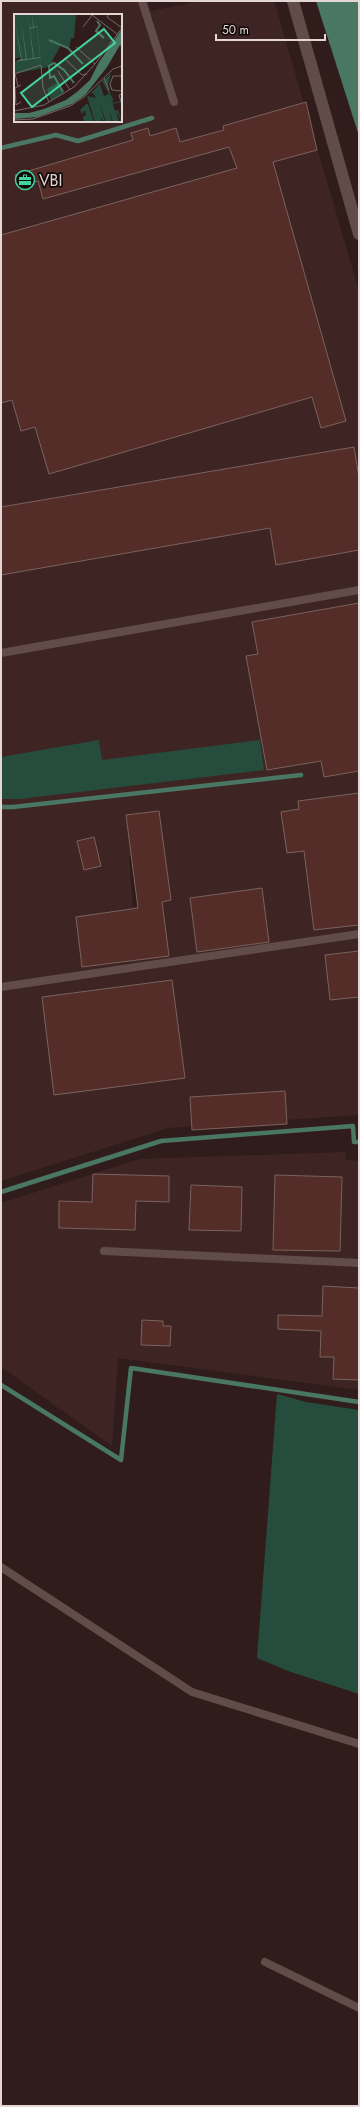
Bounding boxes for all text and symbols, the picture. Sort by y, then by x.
inset map [14,14,122,122]
scale bar [216,16,325,42]
text: 50 m [222,21,249,39]
office icon: VBI [14,169,36,191]
place label: VBI [39,169,62,192]

